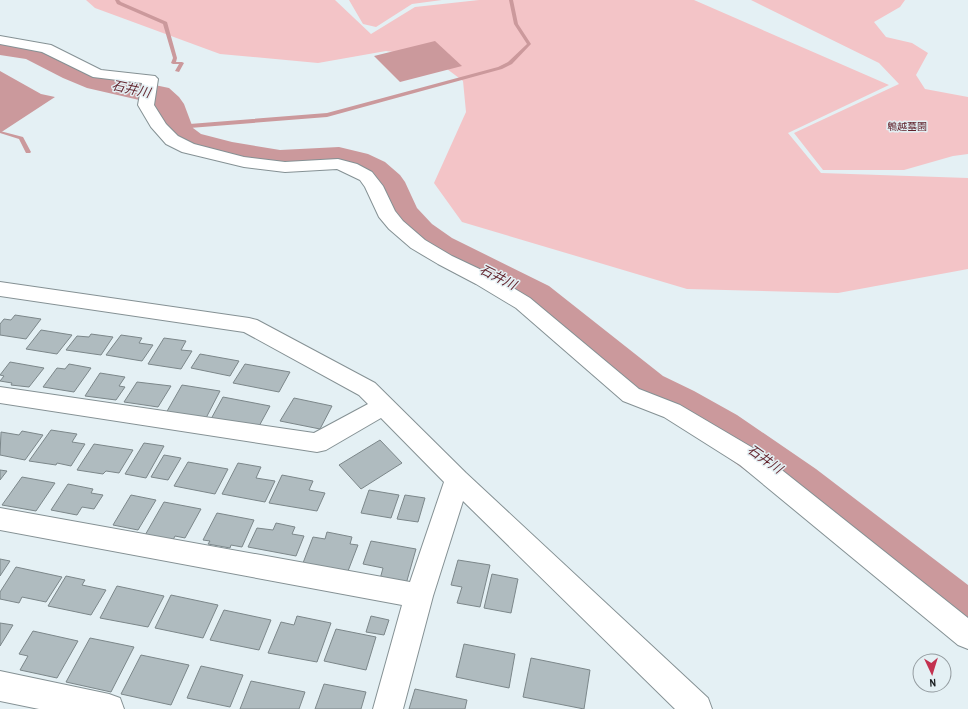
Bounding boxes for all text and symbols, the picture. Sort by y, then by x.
water label: 石井川 [110,77,154,102]
park label: 鵯越墓園 [887,120,927,133]
water label: 石井川 [477,261,521,294]
water label: 石井川 [744,441,787,478]
north arrow [912,653,952,693]
text: N [929,676,936,690]

